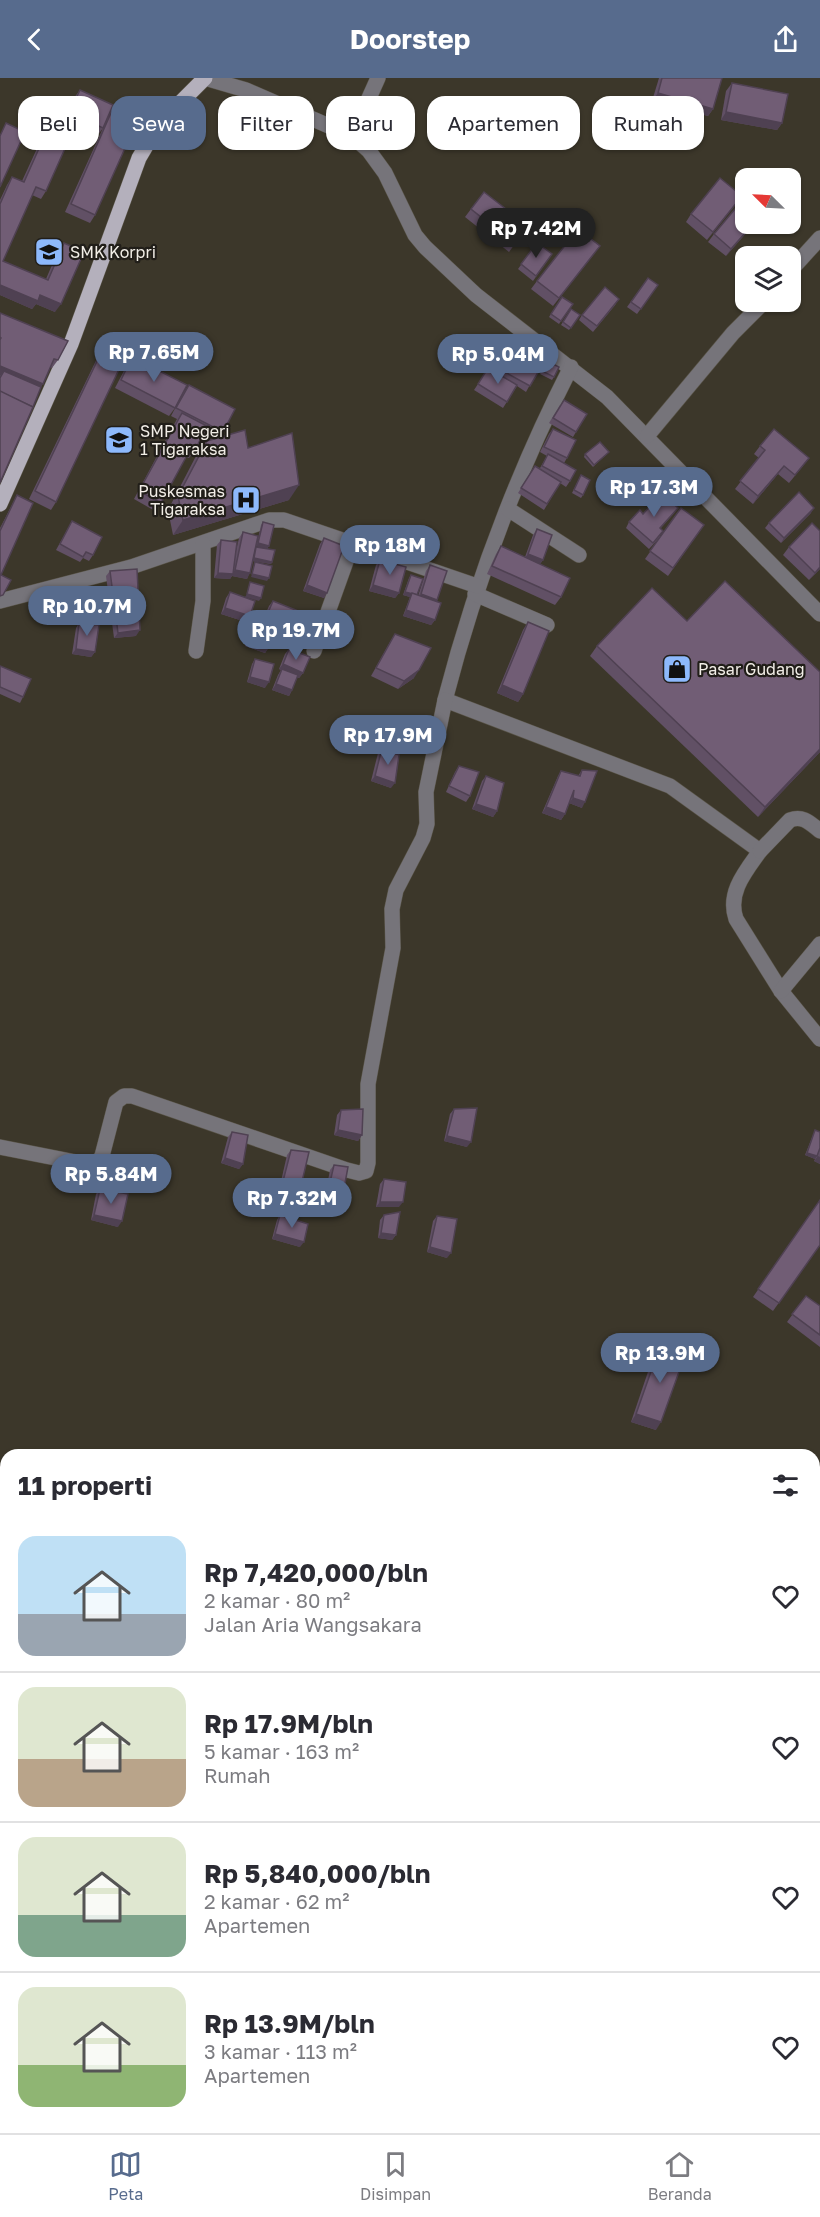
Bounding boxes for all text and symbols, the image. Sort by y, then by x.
icon: back [18,23,51,56]
text: Doorstep [350,23,470,55]
icon: share [769,23,802,56]
chip: Beli [18,96,99,150]
chip: Sewa [111,96,206,150]
chip: Filter [218,96,314,150]
chip: Baru [326,96,415,150]
chip: Apartemen [427,96,580,150]
chip: Rumah [592,96,704,150]
north arrow [735,168,801,234]
map controls [735,168,801,312]
pin: Rp 7.42M [474,208,598,259]
text: Rp 7.42M [491,215,582,239]
school or university icon: SMK Korpri [33,236,65,268]
place label: SMK Korpri [70,242,156,262]
button: layers [735,246,801,312]
pin: Rp 7.65M [92,332,216,383]
pin: Rp 5.04M [436,334,560,385]
text: Rp 7.65M [108,339,200,363]
text: Rp 5.04M [451,341,545,365]
place label: SMP Negeri 1 Tigaraksa [140,421,230,459]
school or university icon: SMP Negeri 1 Tigaraksa [103,424,135,456]
pin: Rp 17.3M [592,467,716,518]
text: Rp 17.3M [610,474,698,498]
place label: Puskesmas Tigaraksa [138,481,225,519]
hospital icon: Puskesmas Tigaraksa [230,484,262,516]
pin: Rp 18M [341,525,439,576]
text: Rp 18M [354,532,426,556]
pin: Rp 10.7M [25,586,149,637]
text: Rp 10.7M [42,593,132,617]
pin: Rp 19.7M [234,610,358,661]
text: Rp 19.7M [251,617,341,641]
shop icon: Pasar Gudang [661,653,693,685]
place label: Pasar Gudang [698,659,805,679]
pin: Rp 17.9M [326,715,450,766]
text: Rp 17.9M [343,722,433,746]
pin: Rp 5.84M [49,1154,173,1205]
text: Rp 5.84M [65,1161,157,1185]
pin: Rp 7.32M [230,1178,354,1229]
text: Rp 7.32M [247,1185,337,1209]
pin: Rp 13.9M [598,1333,722,1384]
text: Rp 13.9M [615,1340,705,1364]
icon: filters [769,1469,802,1502]
text: 11 properti [18,1470,152,1501]
text: Rp 7,420,000/bln [204,1557,428,1588]
icon: home [66,1560,138,1632]
icon: heart [769,1580,802,1613]
text: 2 kamar · 80 m² [204,1588,350,1612]
text: Jalan Aria Wangsakara [204,1612,422,1636]
text: Rp 17.9M/bln [204,1708,373,1739]
icon: home [66,1711,138,1783]
icon: heart [769,1731,802,1764]
text: 5 kamar · 163 m² [204,1739,359,1763]
text: Rumah [204,1763,271,1787]
text: Rp 5,840,000/bln [204,1858,430,1889]
icon: home [66,1861,138,1933]
icon: heart [769,1881,802,1914]
text: 2 kamar · 62 m² [204,1889,349,1913]
text: Apartemen [204,1913,310,1937]
text: Rp 13.9M/bln [204,2008,375,2039]
icon: home [66,2011,138,2083]
icon: heart [769,2031,802,2064]
text: 3 kamar · 113 m² [204,2039,357,2063]
text: Apartemen [204,2063,310,2087]
tab: Peta [108,2148,143,2204]
tab: Disimpan [360,2148,431,2204]
tab: Beranda [648,2148,712,2204]

